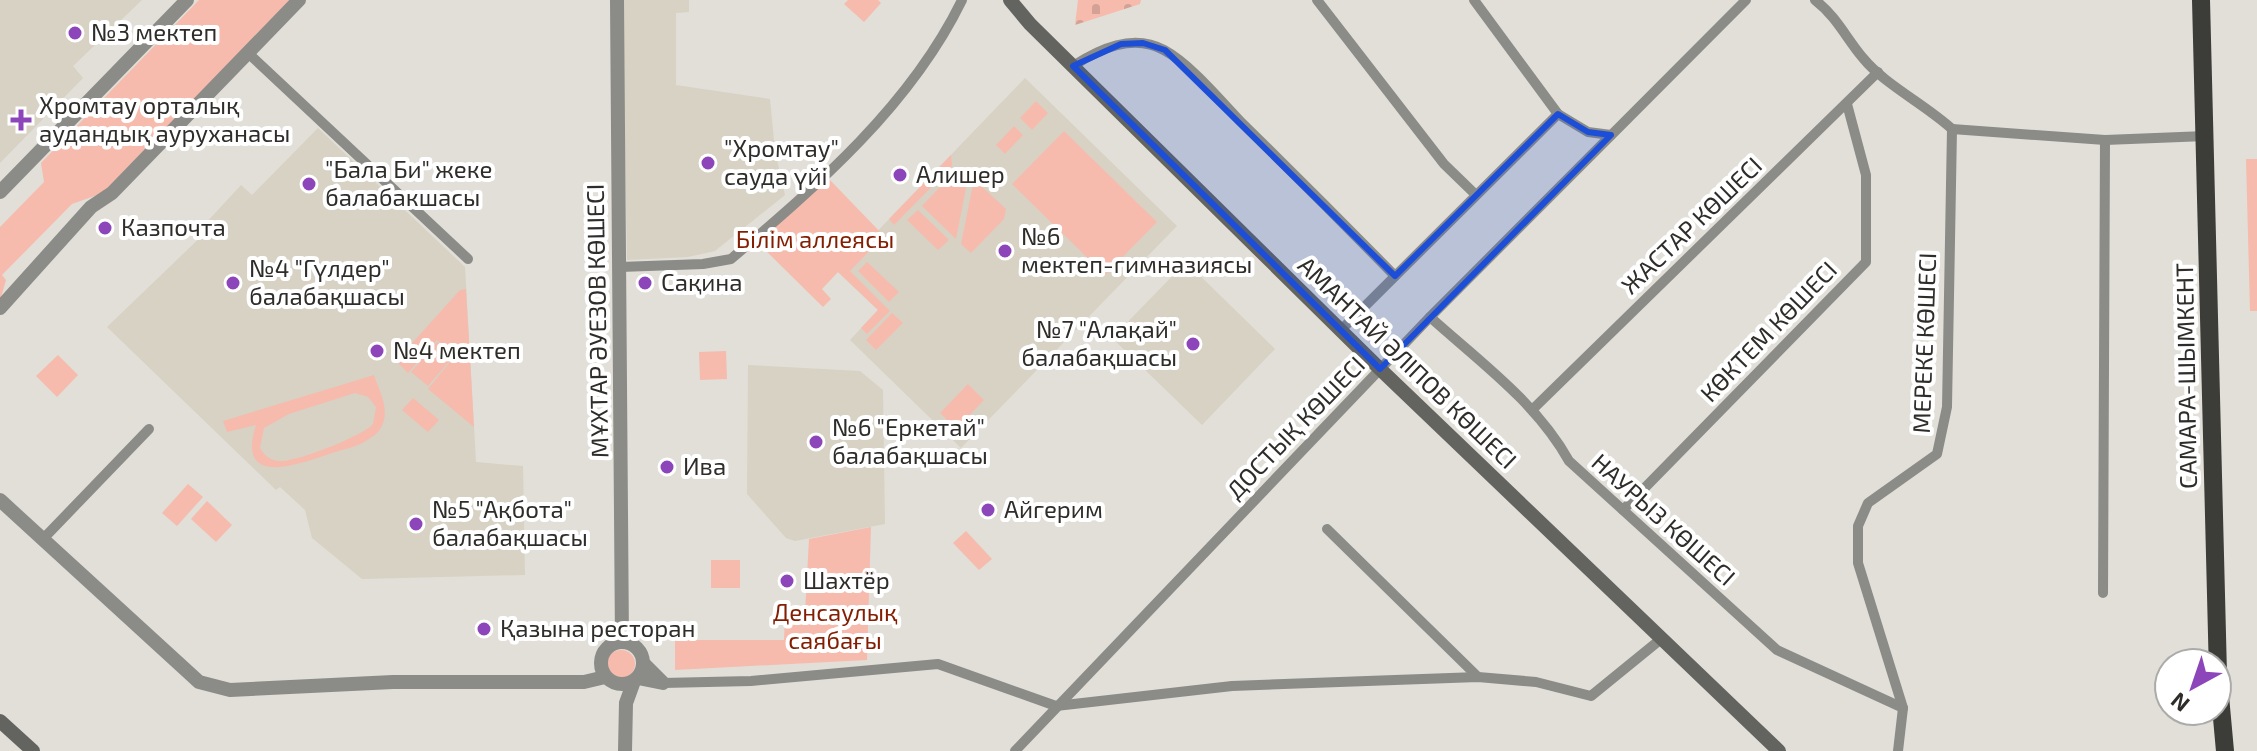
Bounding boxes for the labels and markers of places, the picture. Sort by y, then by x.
place label: №3 мектеп [91,17,217,46]
marker: №3 мектеп [66,24,84,42]
place label: Хромтау орталық аудандық ауруханасы [39,90,290,148]
marker: Хромтау орталық аудандық ауруханасы [10,109,32,131]
place label: "Хромтау" сауда үйі [724,133,839,191]
place label: "Бала Би" жеке балабакшасы [325,154,492,211]
marker: "Хромтау" сауда үйі [699,154,717,172]
place label: Алишер [916,159,1005,188]
marker: Алишер [891,166,909,184]
marker: "Бала Би" жеке балабакшасы [300,175,318,193]
place label: Казпочта [121,212,226,241]
marker: Казпочта [96,219,114,237]
place label: №6 мектеп-гимназиясы [1021,221,1252,278]
marker: №6 мектеп-гимназиясы [996,242,1014,260]
place label: №4 "Гүлдер" балабақшасы [249,253,405,310]
place label: Сақина [661,267,743,296]
marker: №4 "Гүлдер" балабақшасы [224,274,242,292]
marker: Сақина [636,274,654,292]
place label: №7 "Алақай" балабақшасы [1021,314,1177,371]
place label: №4 мектеп [393,335,521,364]
marker: №7 "Алақай" балабақшасы [1184,335,1202,353]
marker: №4 мектеп [368,342,386,360]
place label: №6 "Еркетай" балабақшасы [832,412,988,469]
marker: №6 "Еркетай" балабақшасы [807,433,825,451]
place label: Ива [683,451,726,480]
marker: Ива [658,458,676,476]
place label: №5 "Ақбота" балабақшасы [432,494,588,551]
place label: Айгерим [1004,494,1103,523]
marker: Айгерим [979,501,997,519]
marker: №5 "Ақбота" балабақшасы [407,515,425,533]
place label: Шахтёр [803,565,890,594]
marker: Шахтёр [778,572,796,590]
place label: Қазына ресторан [500,613,695,642]
marker: Қазына ресторан [475,620,493,638]

